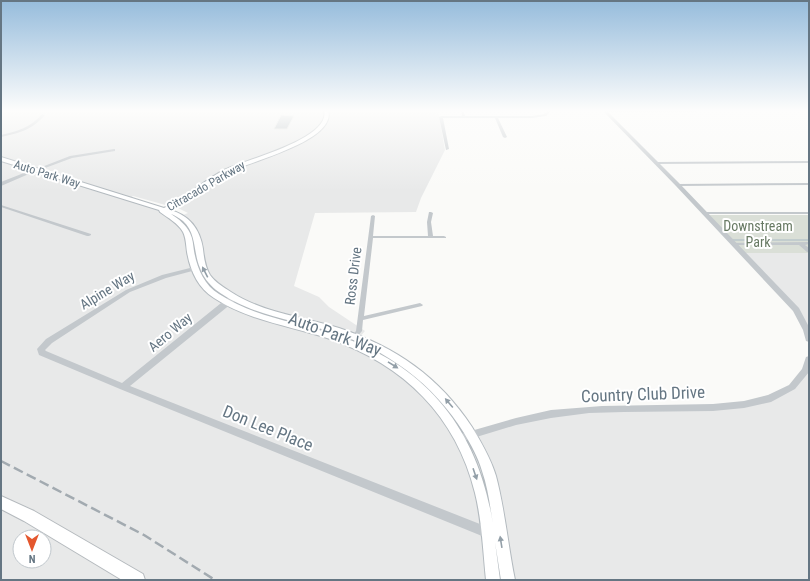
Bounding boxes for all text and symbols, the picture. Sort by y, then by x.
street label: Auto Park Way [12,157,82,191]
street label: Citracado Parkway [164,158,248,214]
park label: Downstream Park [723,218,793,250]
street label: Ross Drive [342,246,365,306]
one-way arrow [202,266,208,278]
street label: Alpine Way [77,267,137,313]
street label: Auto Park Way [286,308,384,360]
street label: Aero Way [145,309,195,355]
one-way arrow [388,361,398,369]
street label: Country Club Drive [581,382,705,406]
one-way arrow [445,397,454,408]
street label: Don Lee Place [220,401,316,455]
one-way arrow [472,469,478,481]
north arrow [12,529,52,569]
one-way arrow [498,535,504,548]
text: N [28,552,35,565]

